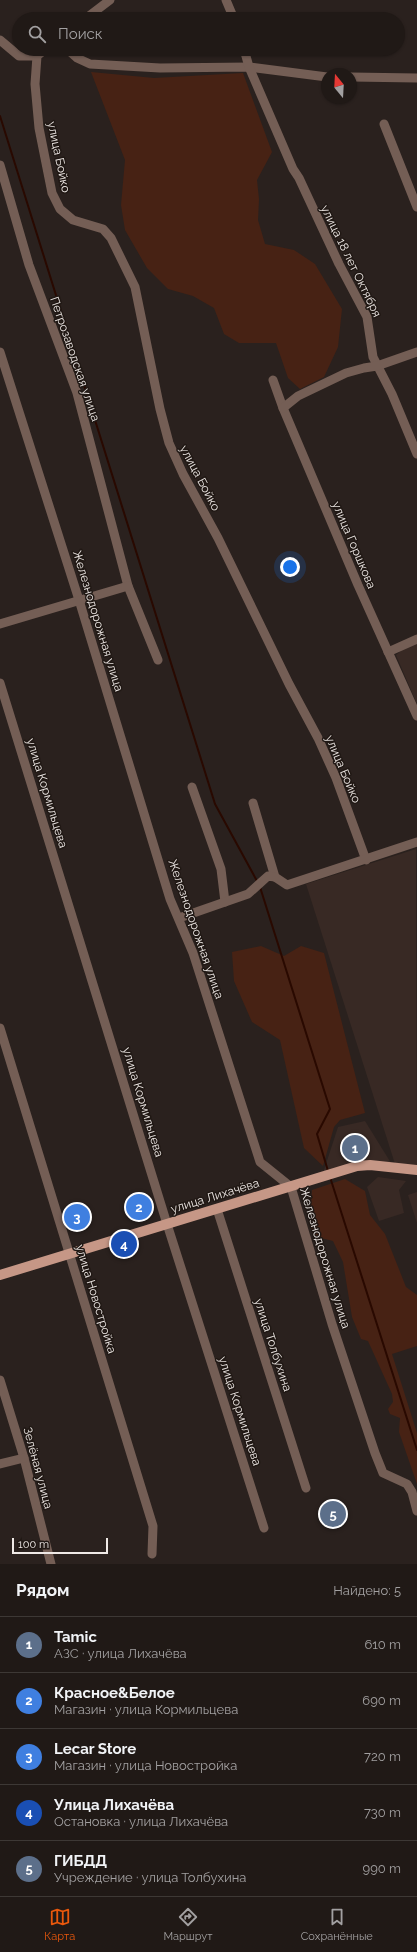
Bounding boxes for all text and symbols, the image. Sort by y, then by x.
search box [12,12,405,56]
icon: search [26,23,48,45]
text: Поиск [58,25,103,43]
north arrow [321,68,357,104]
street label: улица Бойко [45,120,73,194]
street label: улица 18 лет Октября [318,203,384,319]
street label: Петрозаводская улица [47,295,103,423]
street label: улица Бойко [177,443,223,513]
street label: улица Горшкова [329,499,379,591]
street label: Железнодорожная улица [70,549,126,693]
your location [280,557,300,577]
street label: улица Бойко [322,733,364,805]
street label: улица Кормильцева [24,736,70,850]
street label: Железнодорожная улица [166,857,226,1001]
street label: улица Кормильцева [120,1045,166,1159]
pin: 1 [342,1133,368,1163]
street label: улица Лихачёва [169,1176,261,1216]
street label: Железнодорожная улица [297,1186,353,1330]
pin: 2 [126,1192,152,1222]
pin: 3 [64,1202,90,1232]
pin: 4 [111,1229,137,1259]
street label: улица Новостройка [73,1243,119,1355]
street label: улица Толбухина [251,1297,295,1393]
street label: улица Кормильцева [216,1355,264,1467]
street label: Зелёная улица [20,1426,56,1510]
pin: 5 [320,1499,346,1529]
scale bar [12,1536,108,1555]
text: 100 m [18,1538,49,1551]
text: Рядом [16,1580,69,1600]
text: Найдено: 5 [333,1583,401,1598]
text: Tamic [54,1628,97,1646]
text: 1 [26,1637,32,1652]
text: 610 m [364,1637,401,1652]
text: АЗС · улица Лихачёва [54,1646,187,1661]
text: Красное&Белое [54,1684,175,1702]
text: 2 [25,1693,33,1708]
text: 690 m [362,1693,401,1708]
text: Магазин · улица Кормильцева [54,1702,238,1717]
text: Lecar Store [54,1740,136,1758]
text: 3 [25,1749,33,1764]
text: 720 m [364,1749,401,1764]
text: Магазин · улица Новостройка [54,1758,237,1773]
text: Улица Лихачёва [54,1796,174,1814]
text: 4 [25,1805,33,1820]
text: 730 m [364,1805,401,1820]
text: Остановка · улица Лихачёва [54,1814,228,1829]
text: ГИБДД [54,1852,107,1870]
text: 5 [25,1861,33,1876]
text: 990 m [363,1861,401,1876]
text: Учреждение · улица Толбухина [54,1870,246,1885]
tab: Карта [44,1906,75,1943]
tab: Маршрут [163,1906,212,1943]
tab: Сохранённые [301,1906,373,1943]

